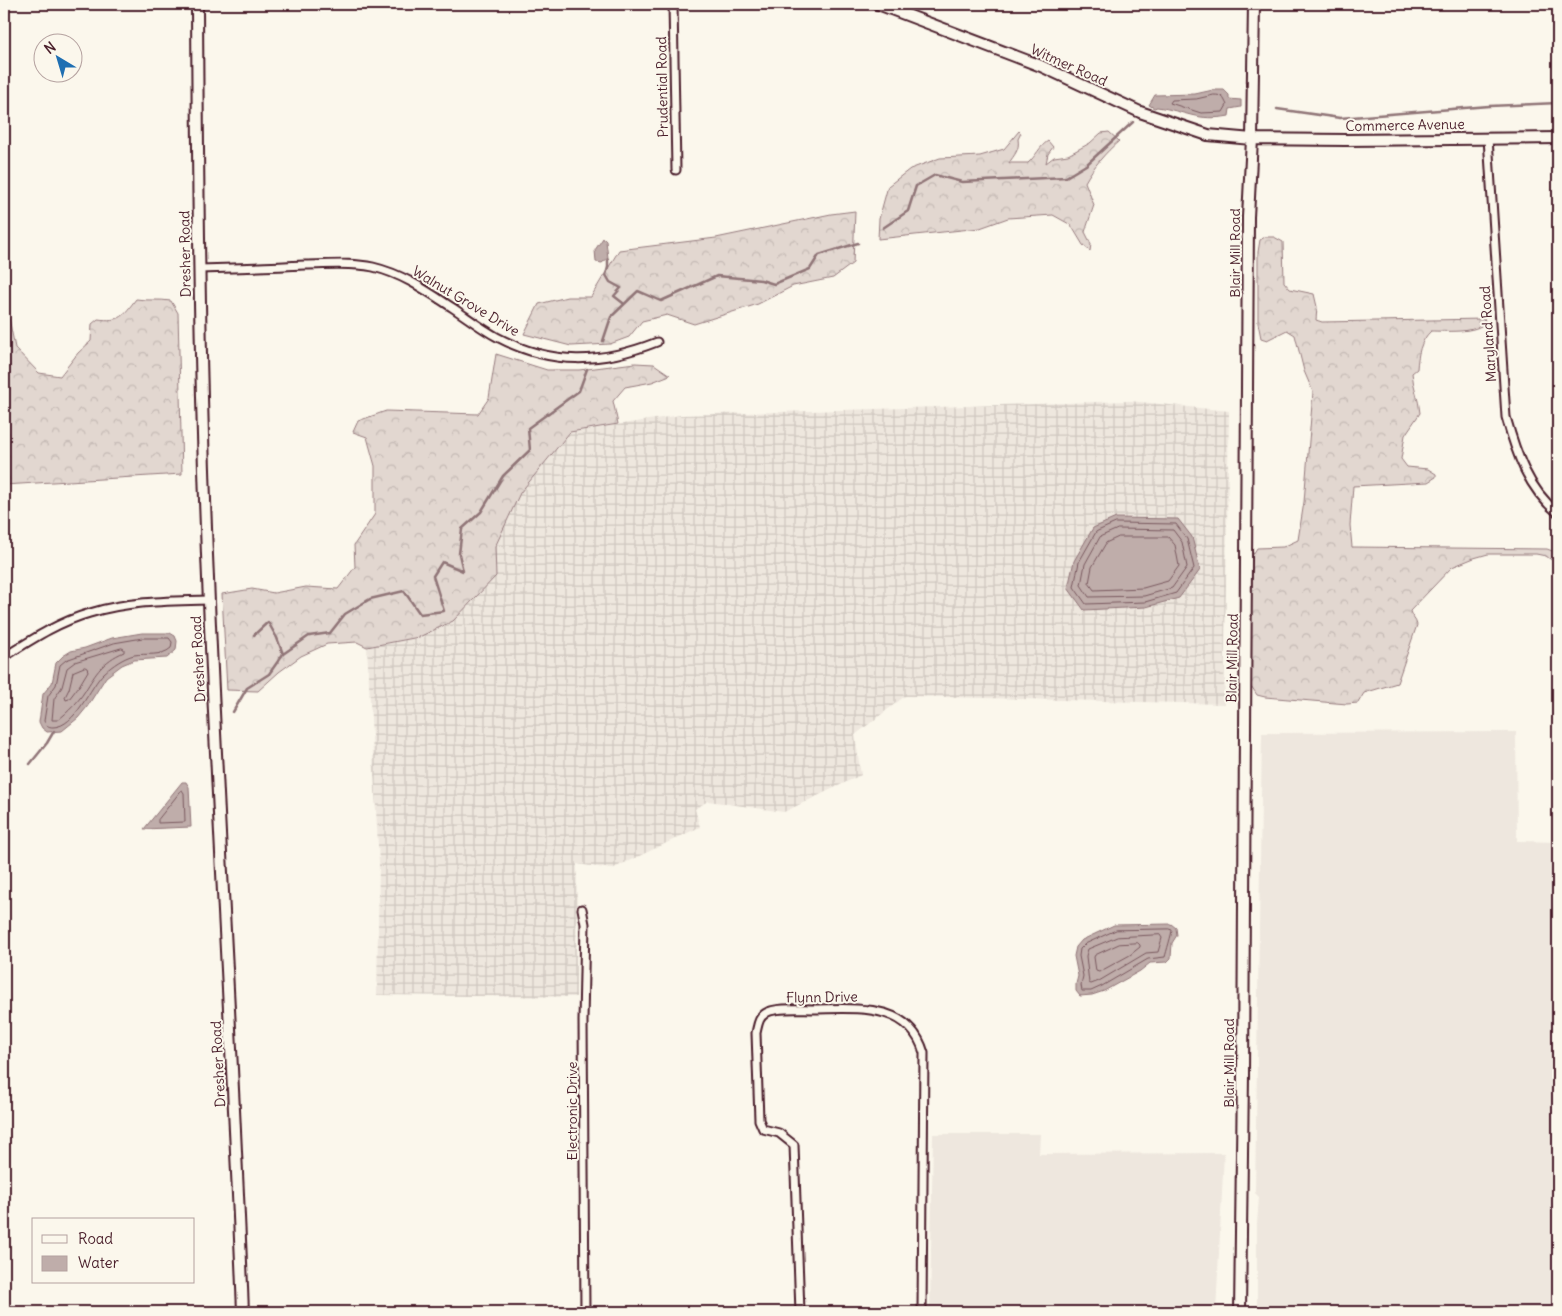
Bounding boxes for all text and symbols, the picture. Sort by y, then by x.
north arrow [32,32,82,82]
street label: Prudential Road [652,36,672,138]
text: N [41,38,59,58]
street label: Witmer Road [1028,40,1110,90]
street label: Commerce Avenue [1345,115,1465,135]
street label: Blair Mill Road [1226,208,1244,298]
street label: Dresher Road [175,211,195,297]
street label: Walnut Grove Drive [409,262,523,340]
street label: Maryland Road [1476,285,1500,383]
street label: Blair Mill Road [1222,613,1242,703]
street label: Dresher Road [187,615,209,703]
street label: Flynn Drive [786,987,858,1007]
street label: Blair Mill Road [1220,1018,1238,1108]
street label: Dresher Road [207,1020,229,1108]
street label: Electronic Drive [563,1061,581,1161]
legend [32,1218,195,1284]
text: Road [78,1229,113,1248]
text: Water [78,1253,119,1272]

